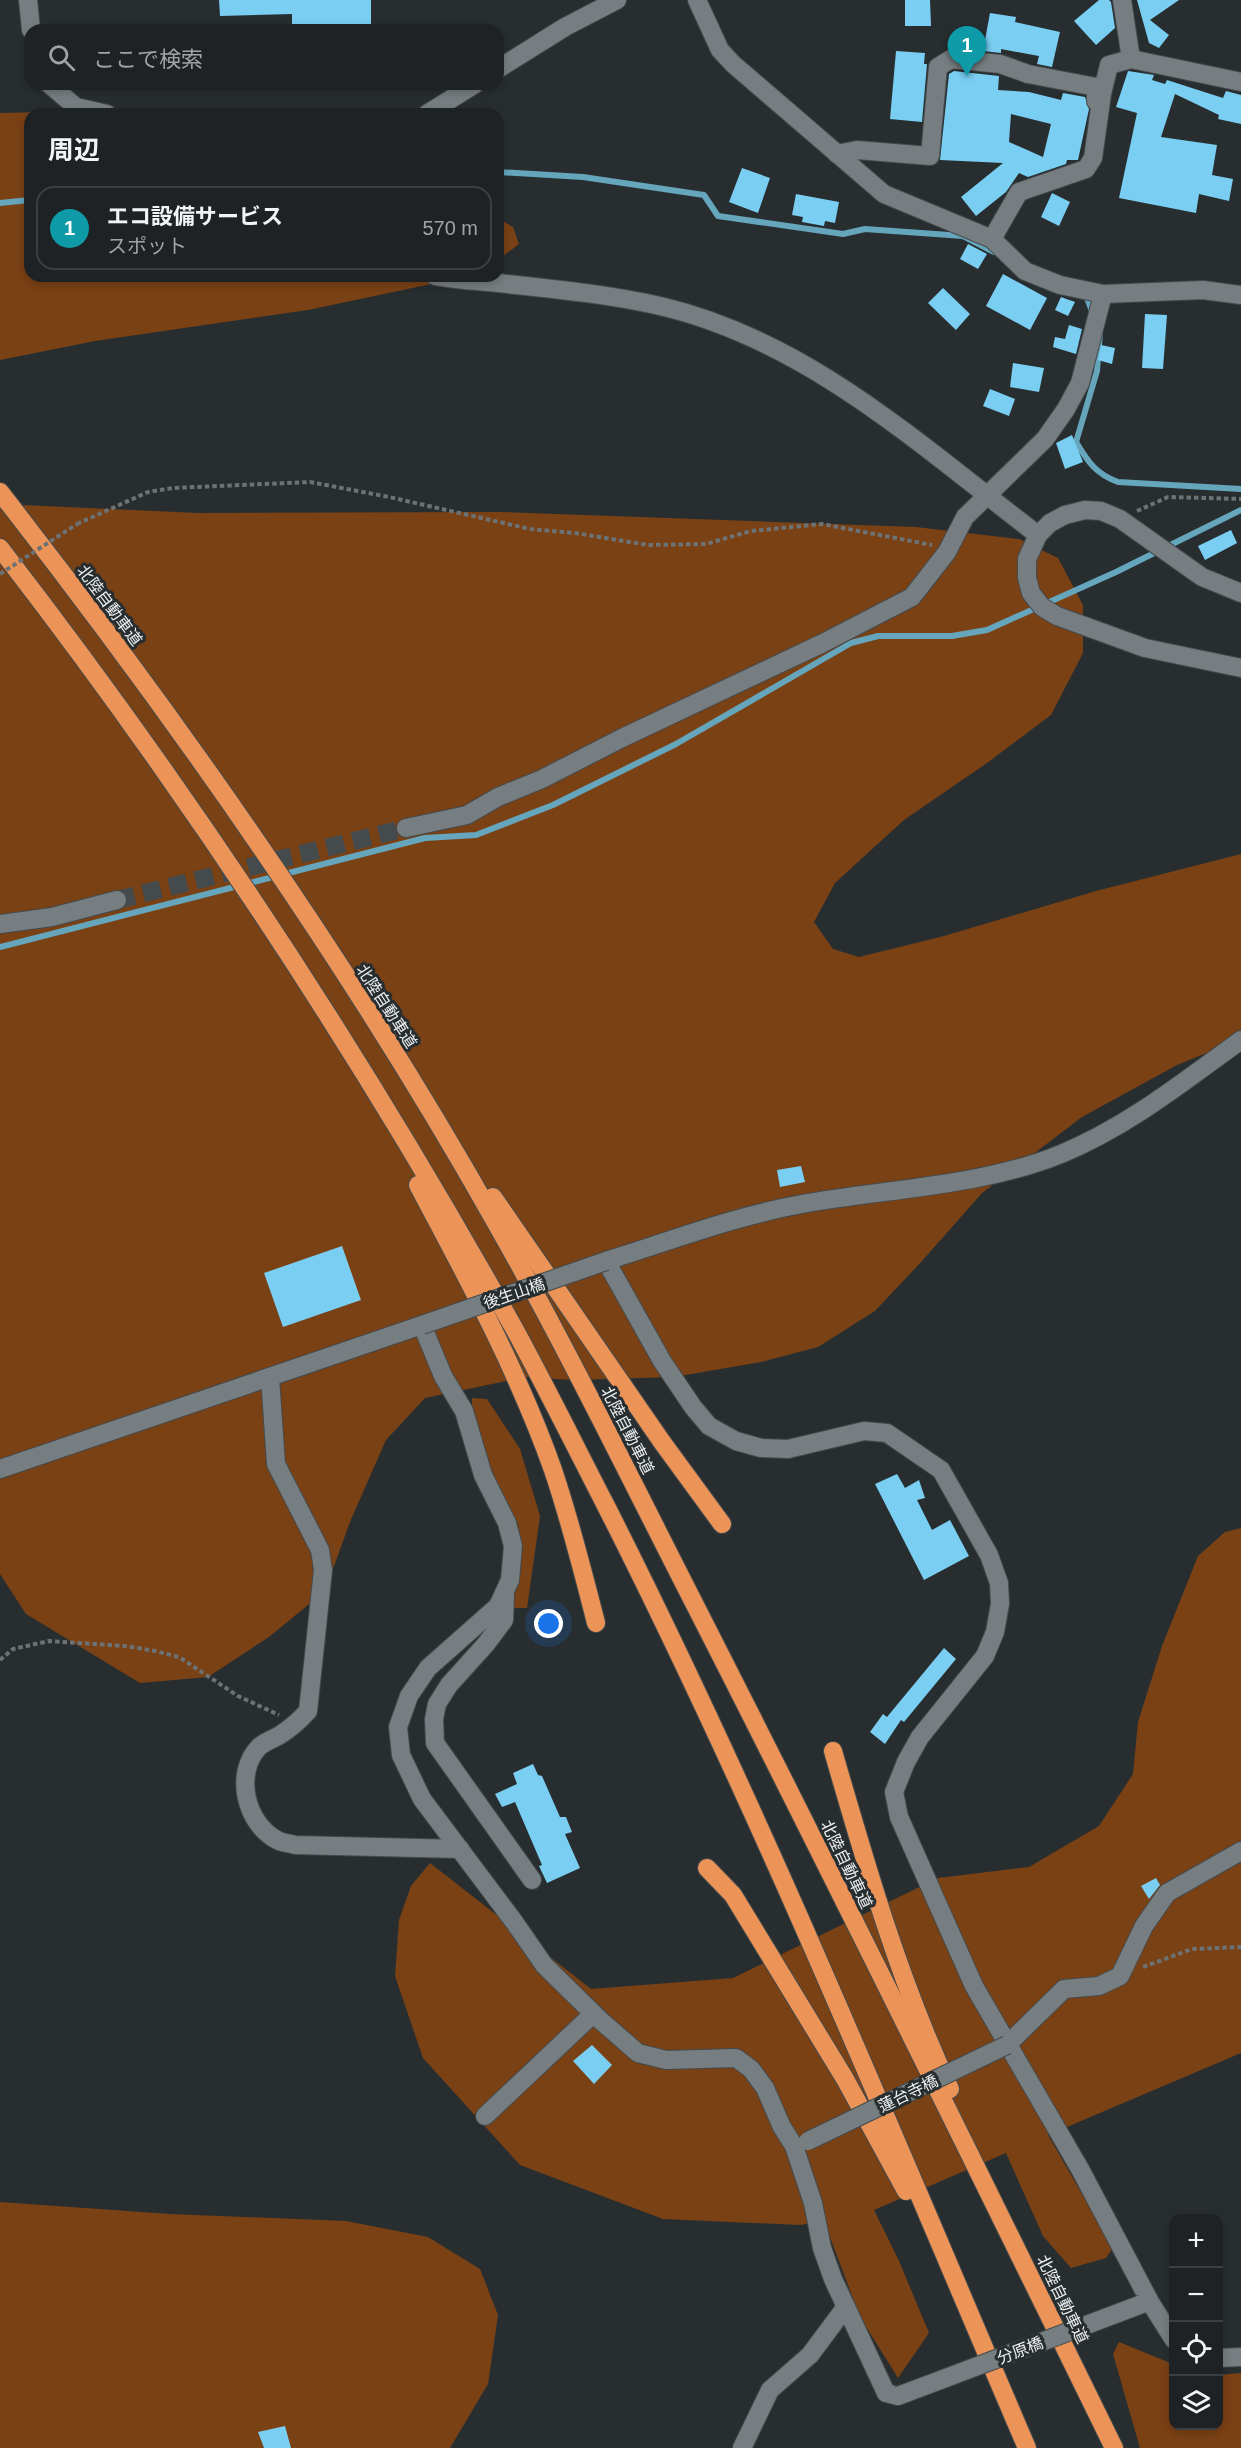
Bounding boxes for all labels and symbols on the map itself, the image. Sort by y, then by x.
pin: 1 [948,26,986,76]
street label: 北陸自動車道 [74,562,145,649]
street label: 北陸自動車道 [353,961,420,1051]
street label: 後生山橋 [481,1275,547,1312]
street label: 北陸自動車道 [598,1384,657,1477]
your location [534,1609,563,1638]
street label: 北陸自動車道 [818,1817,875,1911]
street label: 蓮台寺橋 [876,2072,941,2115]
street label: 北陸自動車道 [1034,2252,1091,2346]
street label: 分原橋 [995,2334,1046,2367]

